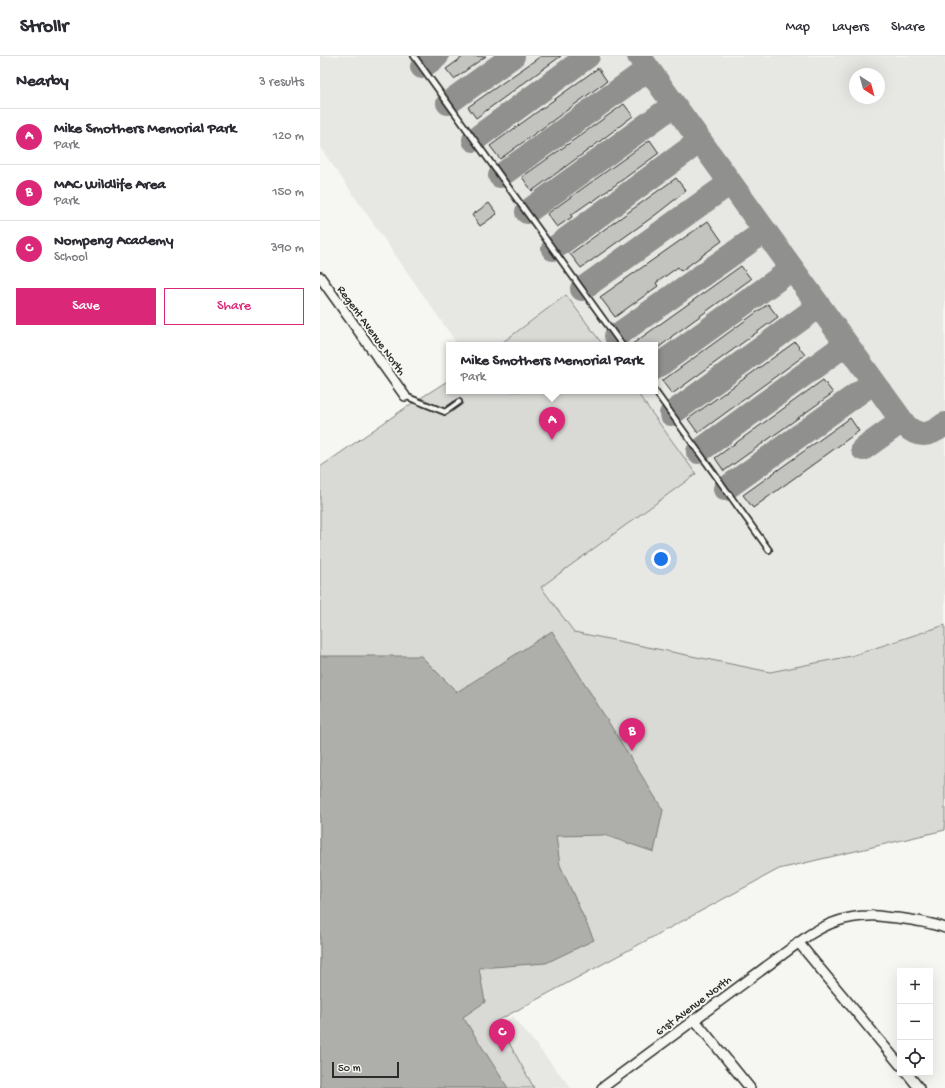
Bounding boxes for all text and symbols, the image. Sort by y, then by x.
text: Strollr [20,16,68,39]
text: Map [786,19,810,36]
text: Layers [832,19,869,36]
text: Share [891,19,925,36]
north arrow [849,68,885,104]
text: Nearby [16,72,69,92]
text: 3 results [259,75,304,90]
text: Mike Smothers Memorial Park [54,120,236,138]
text: A [25,129,33,144]
text: 120 m [273,129,304,144]
text: Park [54,138,79,153]
text: MAC Wildlife Area [54,176,166,194]
text: B [26,185,32,200]
text: 150 m [272,185,304,200]
text: Park [54,194,79,209]
text: Nompeng Academy [54,232,173,250]
text: C [25,241,33,256]
text: 390 m [271,241,304,256]
text: School [54,250,88,265]
street label: Regent Avenue North [333,284,408,379]
button: Save [16,288,156,325]
button: Share [164,288,304,325]
popup [446,342,658,394]
text: Mike Smothers Memorial Park [461,352,643,370]
text: Park [461,370,486,385]
pin: A [539,407,565,440]
your location [651,549,671,569]
pin: B [619,718,645,751]
map controls [897,968,933,1076]
button: + [897,968,933,1004]
street label: 61st Avenue North [653,973,735,1040]
button: − [897,1004,933,1040]
pin: C [489,1019,515,1052]
button: locate [897,1040,933,1076]
scale bar [332,1060,399,1079]
text: 50 m [338,1063,360,1075]

